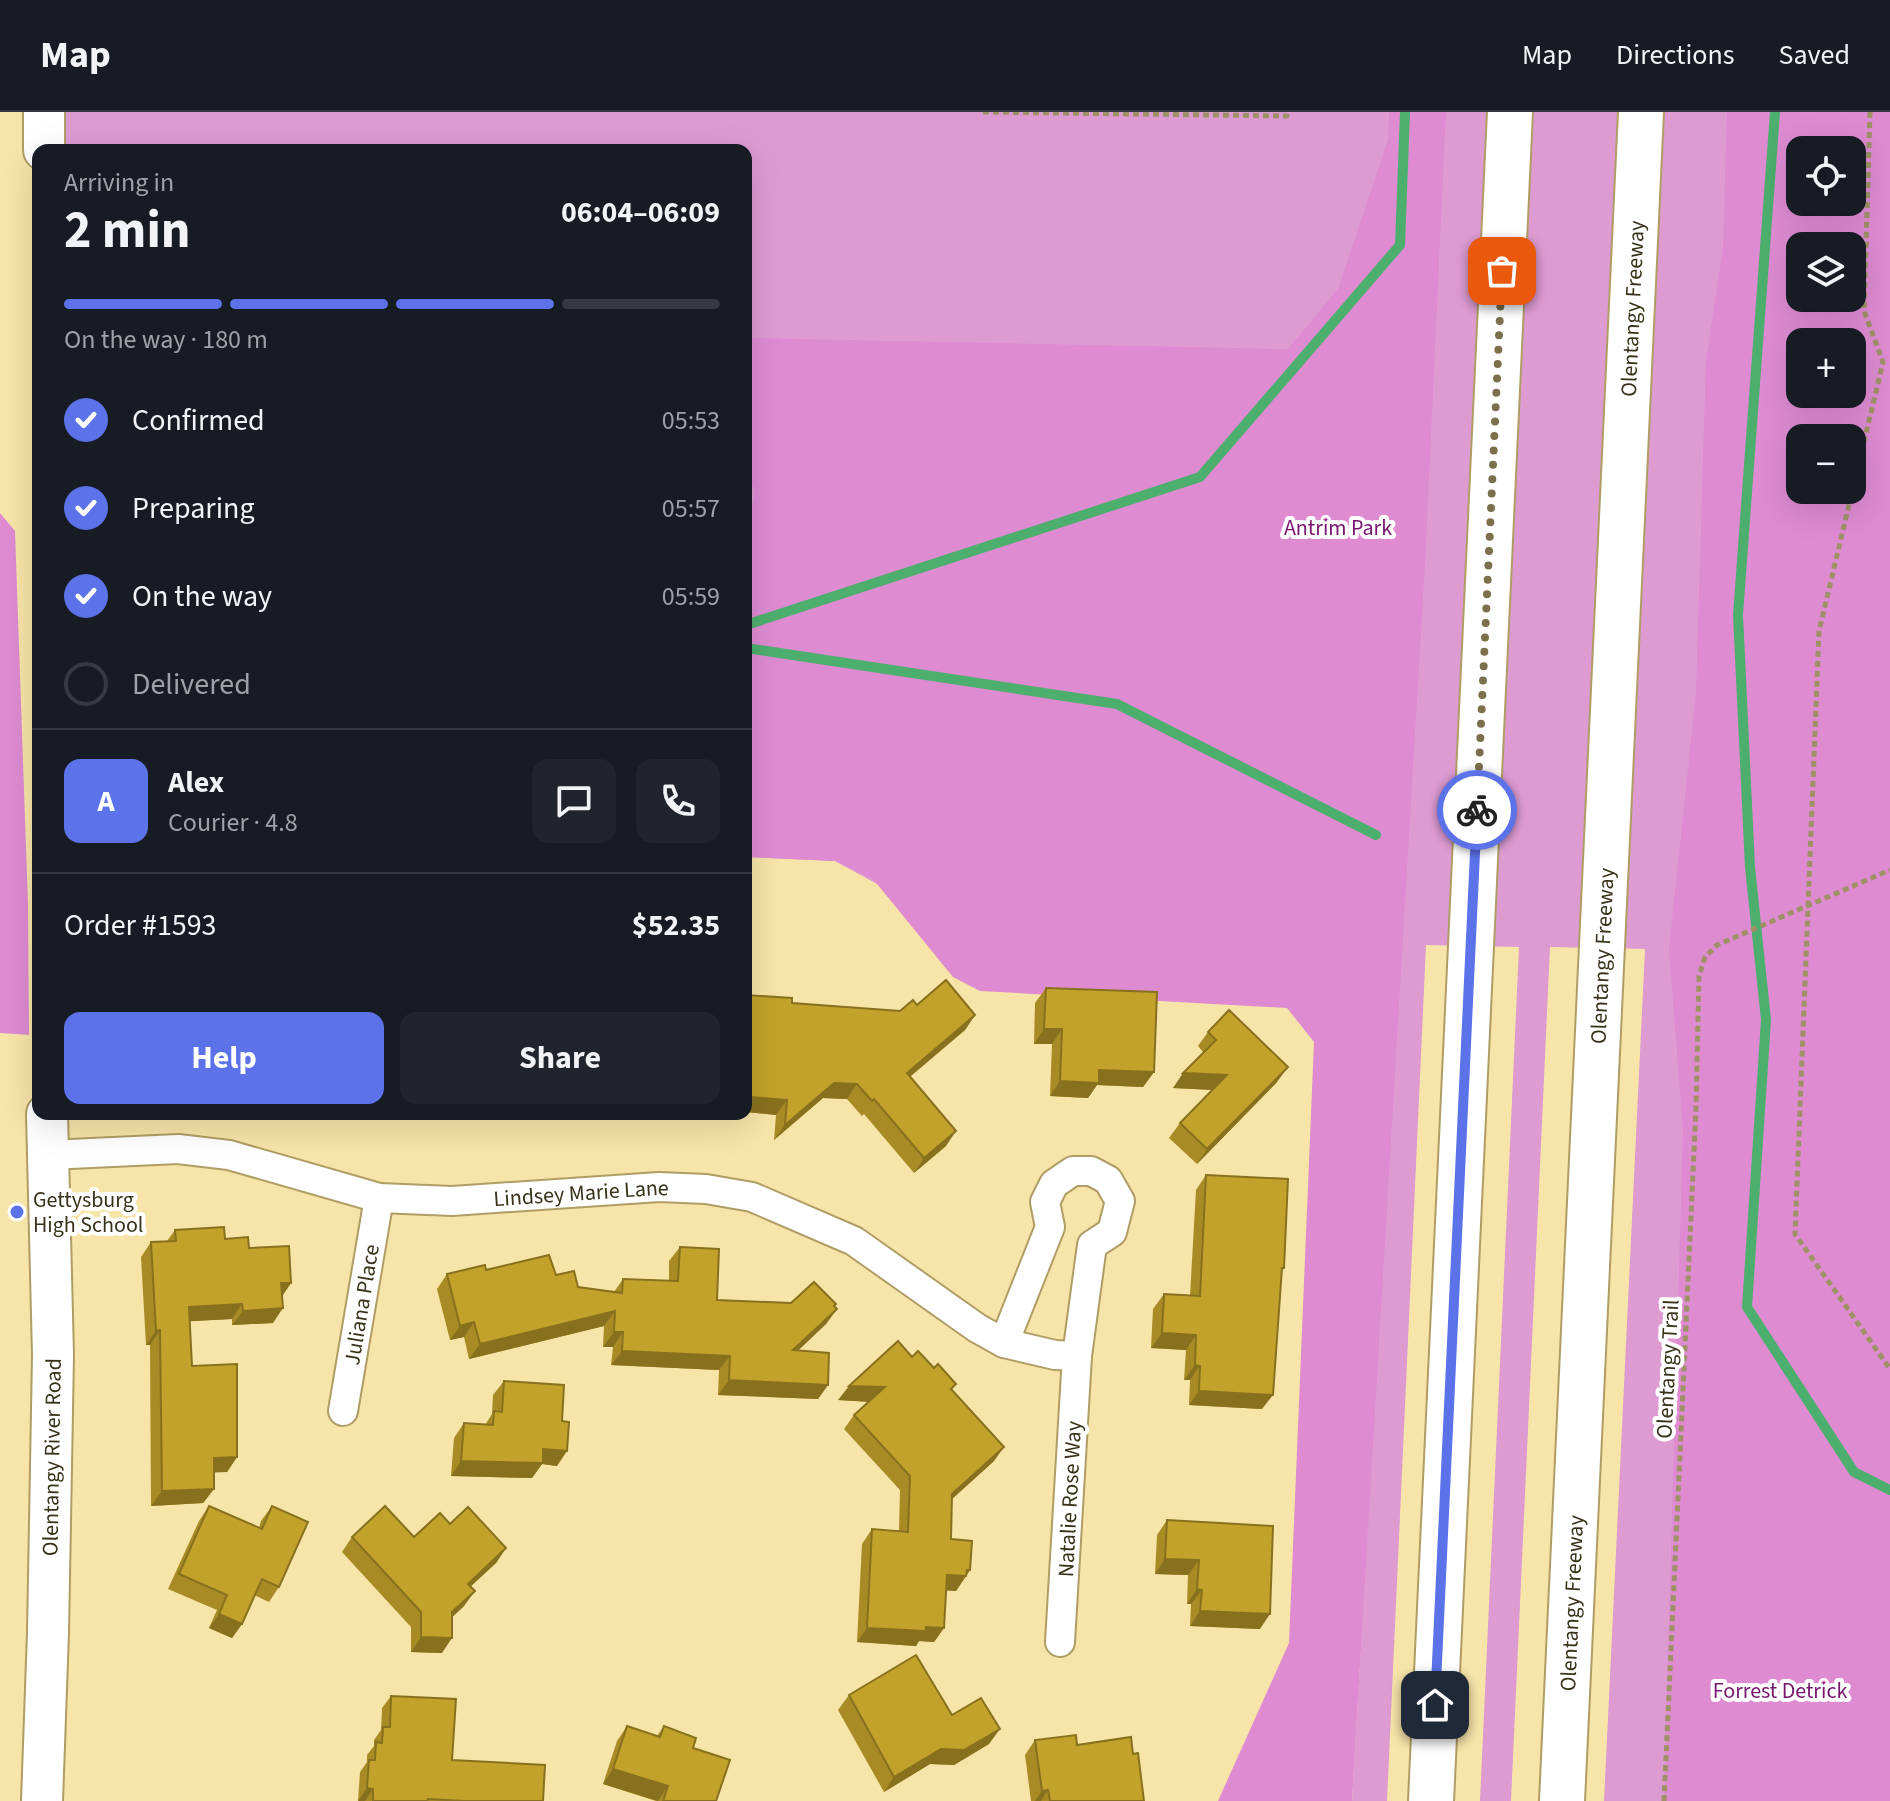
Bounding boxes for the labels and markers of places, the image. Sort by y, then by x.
pin [1468,237,1536,305]
place label: Gettysburg High School [33,1184,143,1241]
marker: Gettysburg High School [8,1203,26,1221]
pin [1401,1671,1469,1739]

